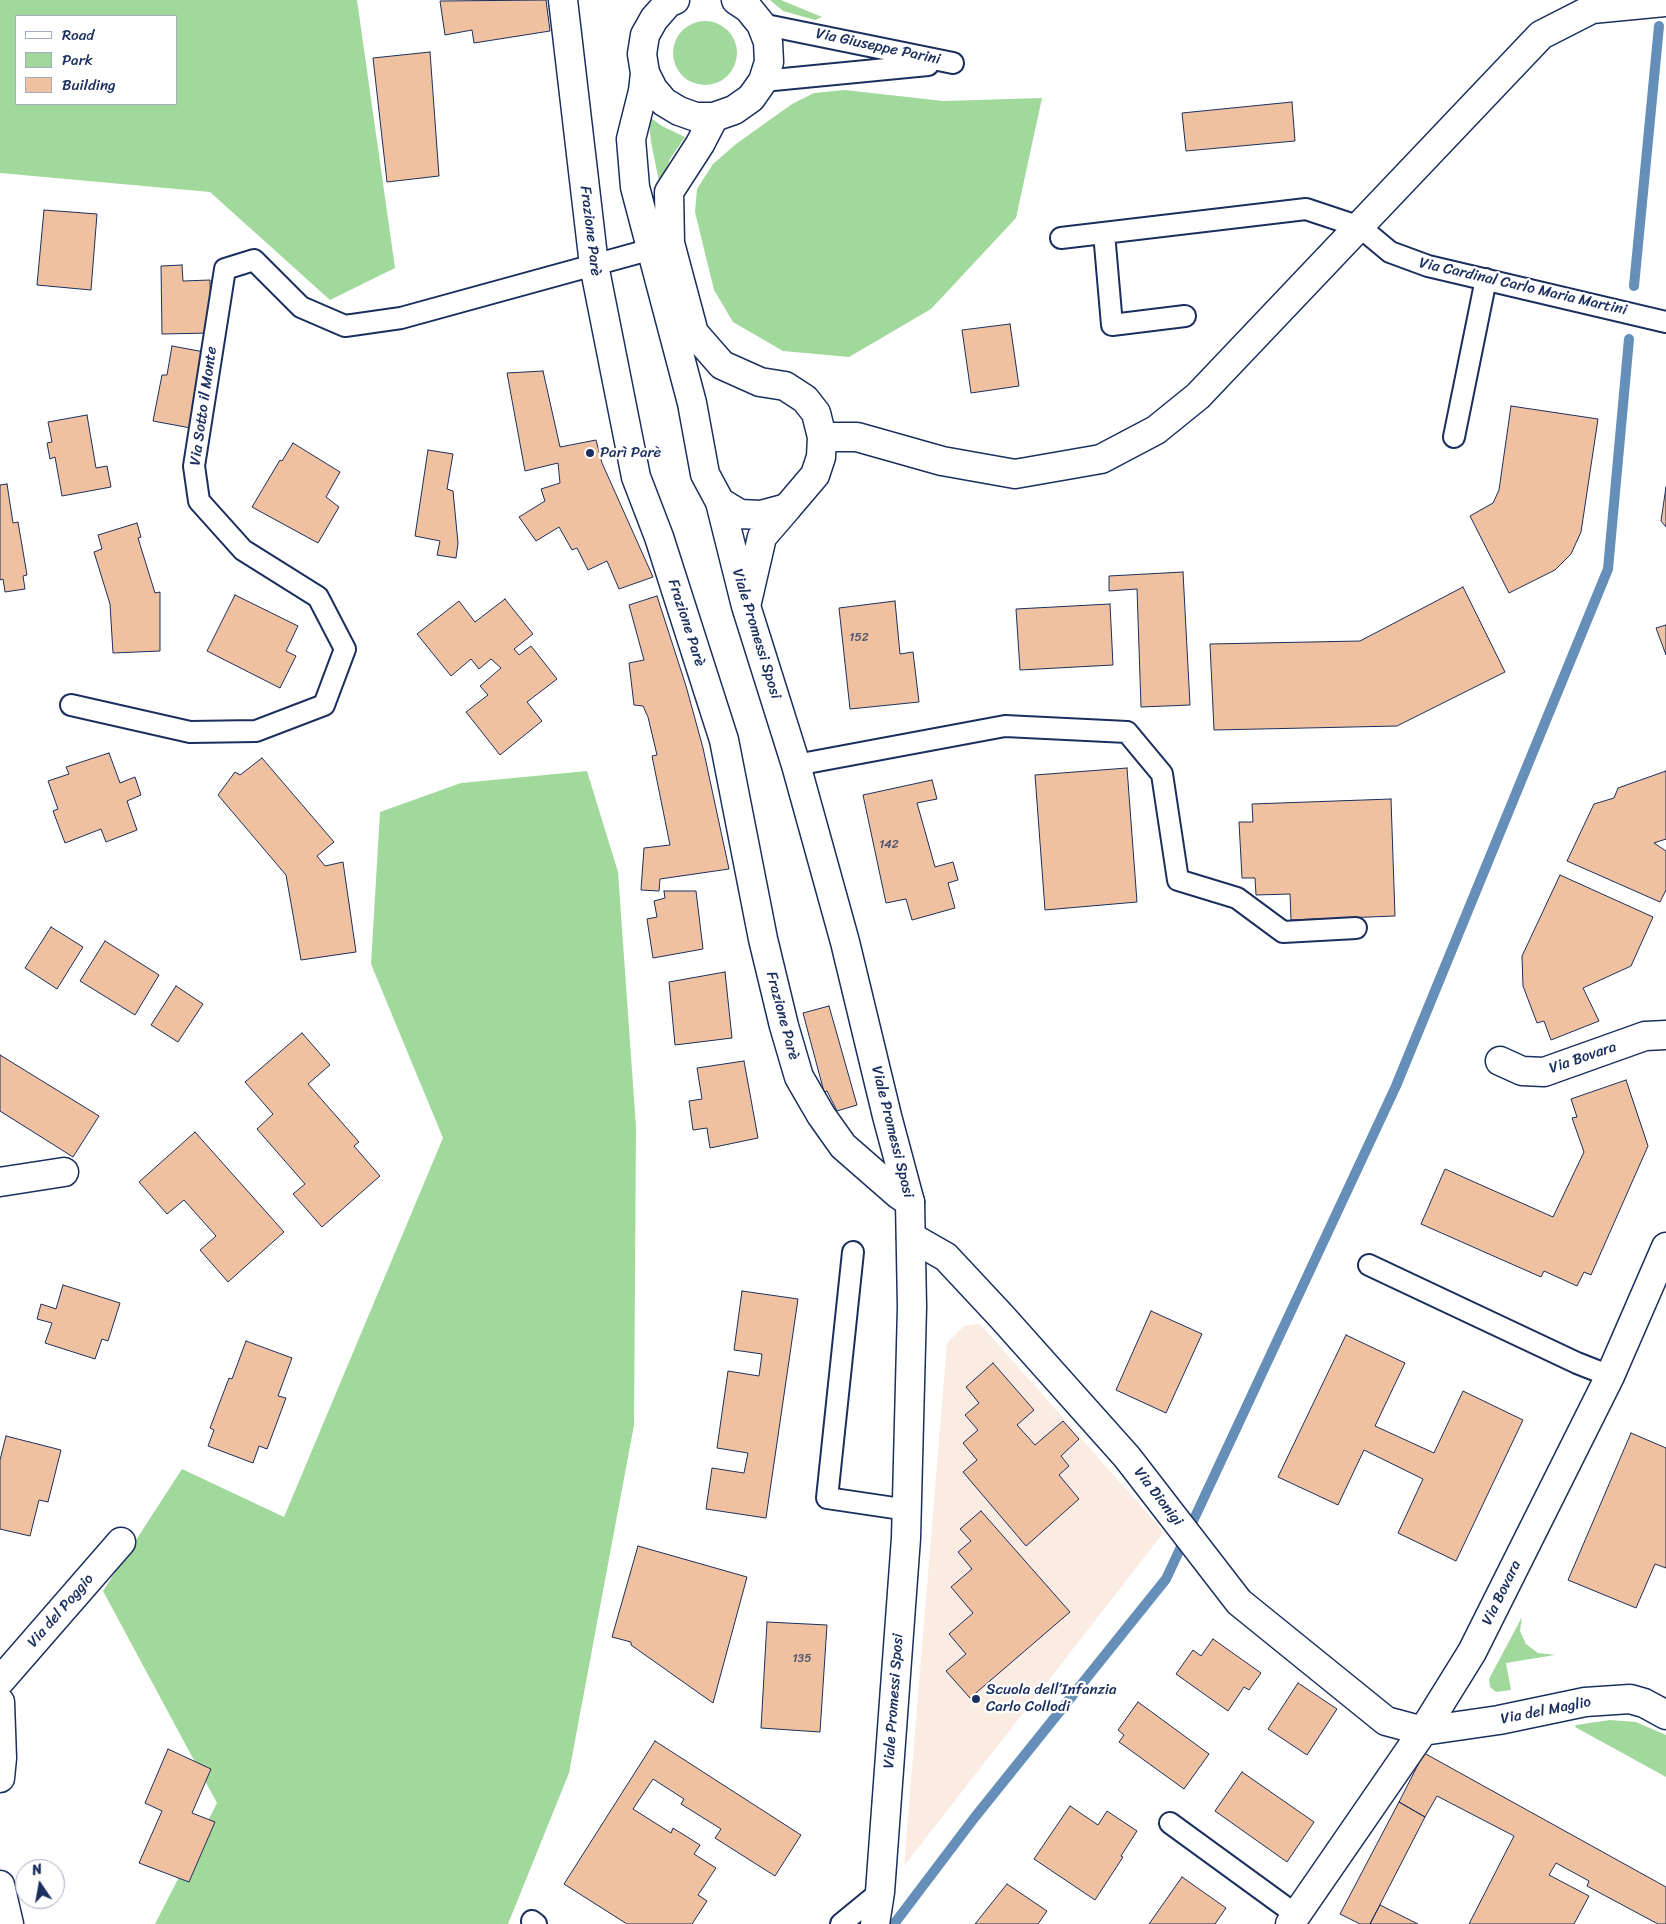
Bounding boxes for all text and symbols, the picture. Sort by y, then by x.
legend [15,15,178,105]
text: Road [62,22,94,48]
street label: Via Giuseppe Parini [814,25,942,69]
text: Park [62,47,93,73]
text: Building [62,72,116,98]
street label: Frazione Parè [576,185,604,277]
street label: Via Cardinal Carlo Maria Martini [1417,254,1629,320]
street label: Via Sotto il Monte [187,345,221,467]
place label: Parì Parè [600,444,661,462]
marker: Parì Parè [584,447,596,459]
street label: Viale Promessi Sposi [728,567,784,701]
street label: Frazione Parè [663,577,709,669]
house number: 152 [849,631,869,645]
house number: 142 [879,838,899,852]
street label: Frazione Parè [762,970,802,1062]
street label: Via Bovara [1547,1038,1619,1078]
street label: Viale Promessi Sposi [867,1064,917,1200]
street label: Via Dionigi [1130,1464,1186,1530]
street label: Via Bovara [1479,1558,1525,1628]
street label: Via del Poggio [24,1570,98,1652]
street label: Viale Promessi Sposi [880,1633,908,1769]
house number: 135 [792,1652,812,1666]
place label: Scuola dell’Infanzia Carlo Collodi [986,1681,1116,1716]
marker: Scuola dell’Infanzia Carlo Collodi [970,1693,982,1705]
street label: Via del Maglio [1499,1693,1593,1729]
text: N [30,1857,44,1883]
north arrow [15,1859,65,1909]

